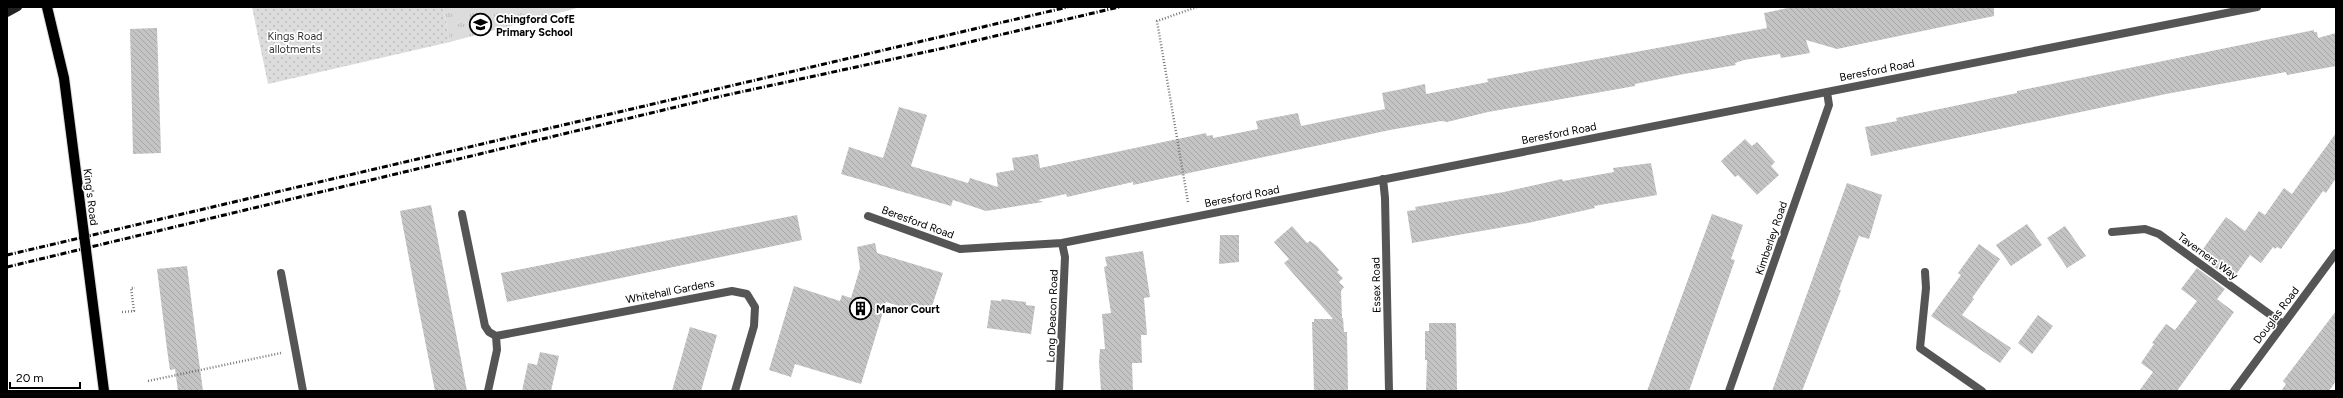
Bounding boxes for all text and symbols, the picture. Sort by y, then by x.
school or university icon: Chingford CofE Primary School [468,12,494,38]
place label: Chingford CofE Primary School [496,13,575,39]
park label: Kings Road allotments [267,30,323,56]
street label: Beresford Road [1838,57,1916,84]
street label: Beresford Road [1520,120,1598,147]
street label: King's Road [81,168,100,226]
street label: Beresford Road [1203,183,1281,210]
street label: Kimberley Road [1753,200,1790,277]
street label: Beresford Road [880,203,956,242]
street label: Taverners Way [2175,230,2241,283]
street label: Essex Road [1370,257,1383,313]
street label: Long Deacon Road [1044,269,1061,363]
street label: Whitehall Gardens [625,277,716,306]
street label: Douglas Road [2251,284,2302,346]
building icon: Manor Court [848,296,874,322]
place label: Manor Court [876,303,940,316]
scale bar [10,364,80,390]
text: 20 m [16,371,44,385]

